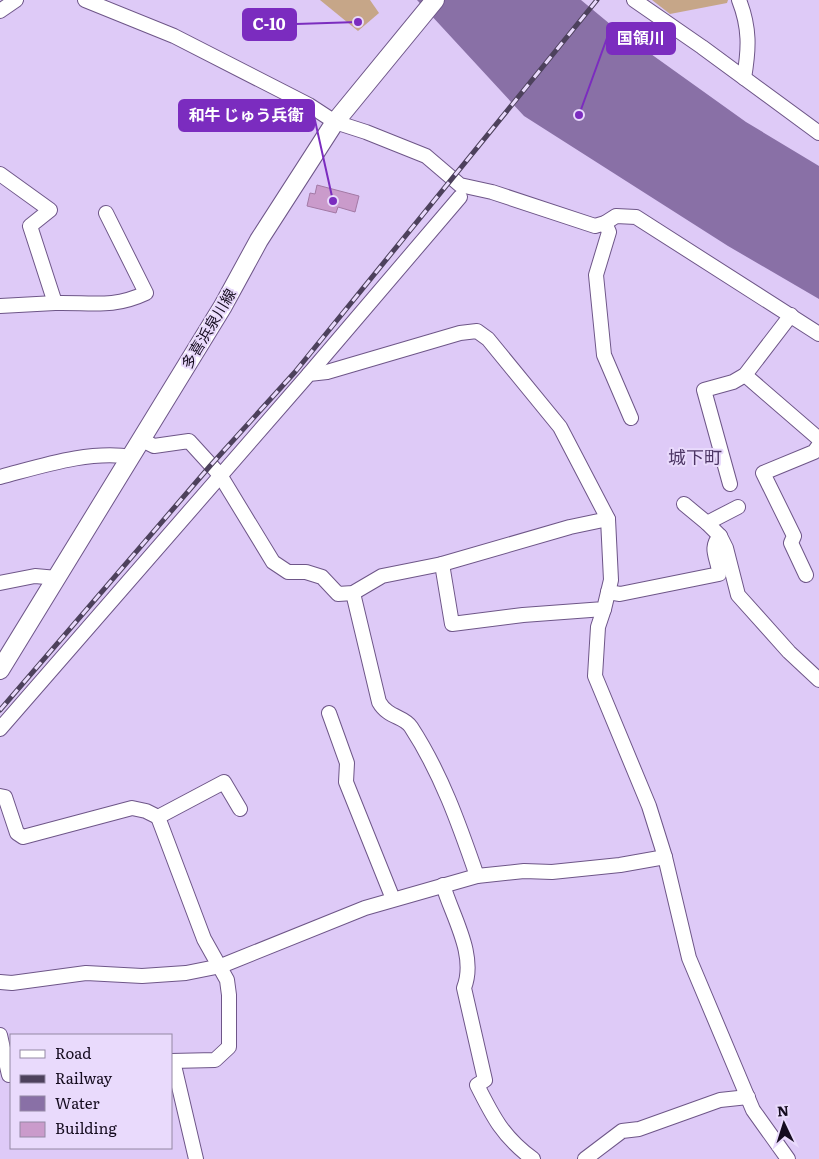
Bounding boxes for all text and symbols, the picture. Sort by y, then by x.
callout: C-10 [243,9,296,40]
text: C-10 [252,11,286,35]
callout: 国領川 [607,23,675,54]
text: 国領川 [617,25,665,49]
callout: 和牛 じゅう兵衛 [179,100,314,131]
text: 和牛 じゅう兵衛 [188,102,304,126]
street label: 多喜浜泉川線 [175,284,241,373]
district label: 城下町 [668,443,722,470]
legend [10,1034,172,1149]
text: Road [55,1041,91,1064]
text: Railway [55,1066,113,1089]
text: Water [55,1091,100,1114]
north arrow [759,1099,809,1149]
text: N [776,1100,790,1120]
text: Building [55,1116,117,1139]

